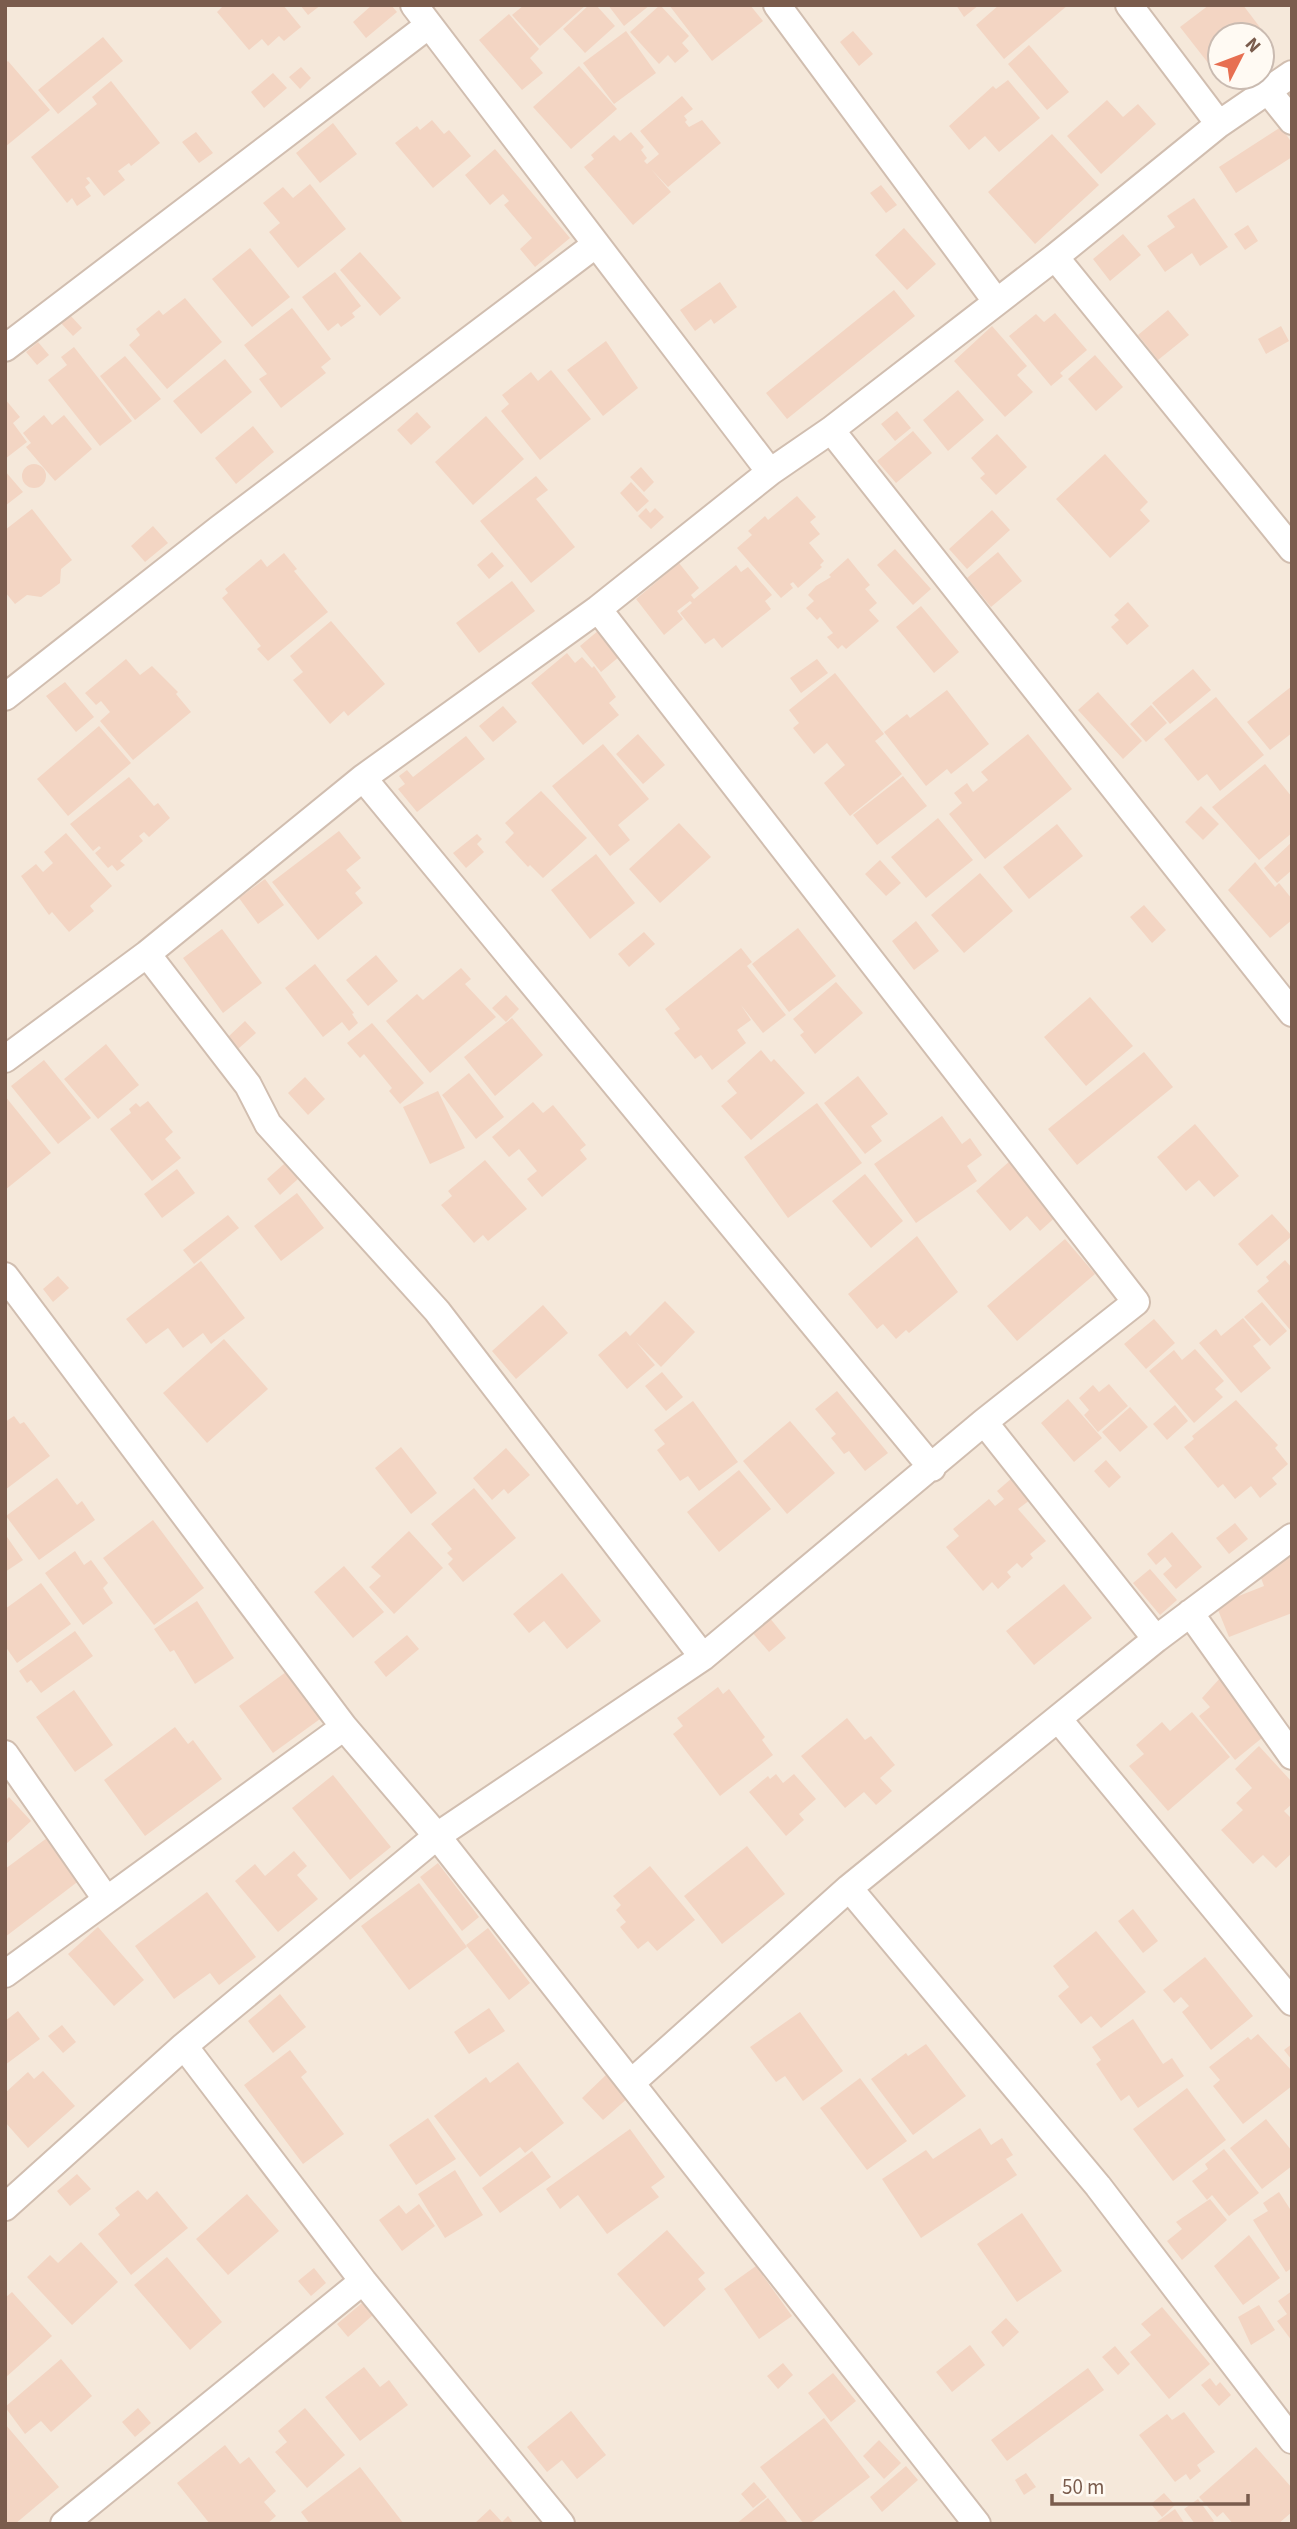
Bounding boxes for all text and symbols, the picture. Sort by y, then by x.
north arrow [1206,21,1276,91]
text: N [1238,32,1267,59]
scale bar [1052,2462,1248,2506]
text: 50 m [1062,2472,1104,2502]

